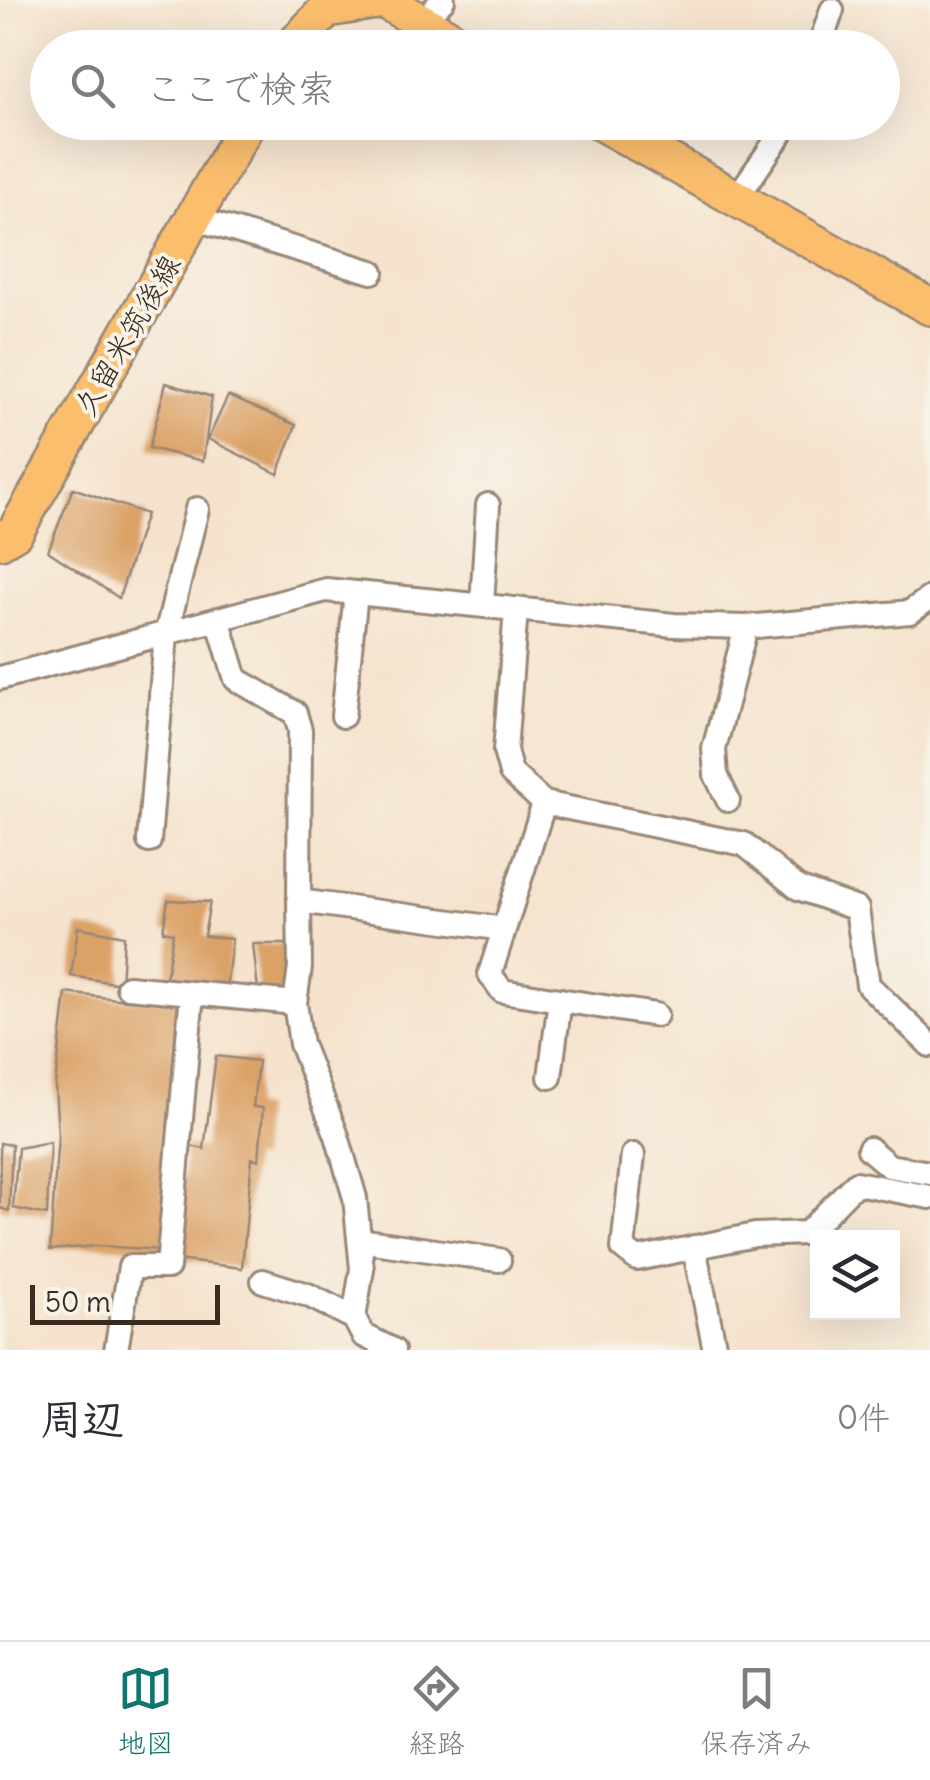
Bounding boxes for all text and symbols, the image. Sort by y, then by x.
search box [30,30,900,140]
icon: search [65,58,120,113]
text: ここで検索 [145,65,335,112]
street label: 久留米筑後線 [66,248,188,422]
map controls [810,1230,900,1320]
button: layers [810,1230,900,1320]
scale bar [30,1280,220,1324]
text: 50 m [45,1284,111,1320]
text: 周辺 [40,1393,124,1445]
text: 0件 [837,1397,890,1438]
tab: 地図 [118,1661,174,1761]
tab: 経路 [409,1661,465,1761]
tab: 保存済み [700,1661,812,1761]

